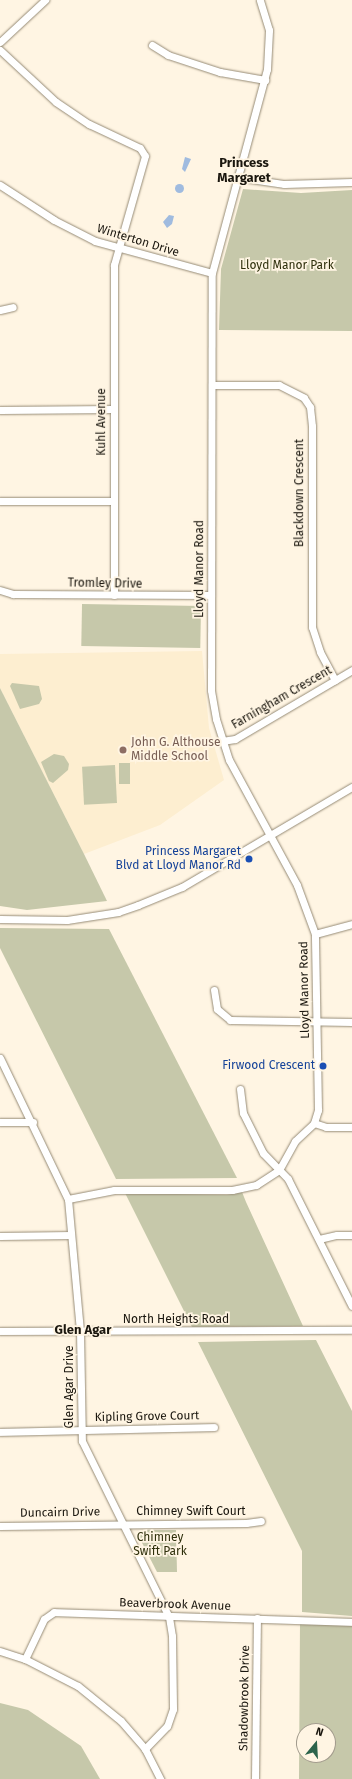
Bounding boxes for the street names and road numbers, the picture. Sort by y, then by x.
street label: Winterton Drive [95,222,181,260]
street label: Kuhl Avenue [95,388,109,456]
street label: Blackdown Crescent [293,439,307,547]
street label: Lloyd Manor Road [193,520,207,618]
street label: Tromley Drive [68,576,142,592]
street label: Farningham Crescent [229,663,335,733]
street label: Lloyd Manor Road [297,941,313,1039]
street label: North Heights Road [123,1313,229,1327]
street label: Glen Agar Drive [63,1345,77,1429]
street label: Kipling Grove Court [95,1409,199,1425]
street label: Duncairn Drive [20,1505,100,1521]
street label: Chimney Swift Court [136,1505,246,1519]
street label: Beaverbrook Avenue [119,1596,231,1614]
street label: Shadowbrook Drive [237,1645,253,1751]

